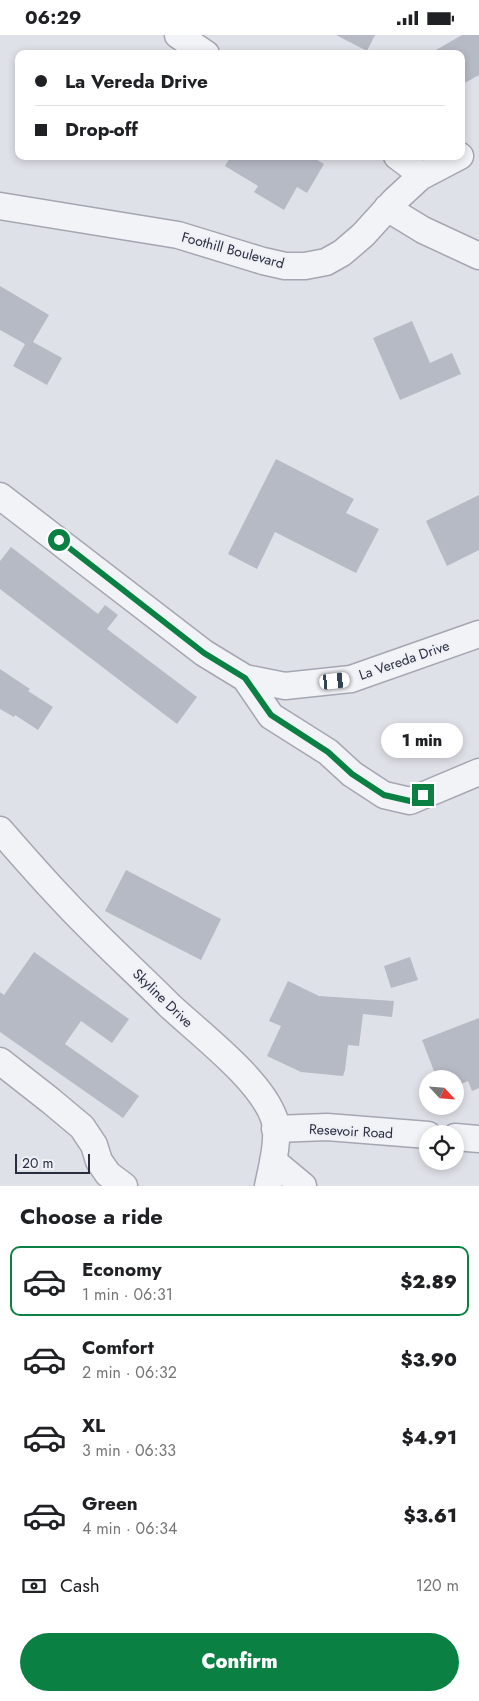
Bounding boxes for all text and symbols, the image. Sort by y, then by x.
text: 06:29 [25,4,82,31]
text: La Vereda Drive [65,68,208,95]
text: Drop-off [65,116,138,143]
street label: Foothill Boulevard [179,227,287,273]
route start [48,529,70,551]
street label: La Vereda Drive [356,635,452,685]
car [319,672,350,690]
callout: 1 min [382,723,464,757]
text: 1 min [402,729,442,752]
route end [412,784,434,806]
street label: Skyline Drive [128,964,198,1032]
north arrow [419,1070,464,1115]
map controls [419,1070,464,1170]
street label: Resevoir Road [308,1119,394,1143]
button: locate [419,1125,464,1170]
scale bar [15,1151,90,1174]
text: 20 m [22,1153,54,1173]
text: Choose a ride [20,1200,163,1232]
text: Economy [82,1256,162,1283]
icon: car [22,1259,67,1304]
text: $2.89 [400,1268,457,1295]
text: 1 min · 06:31 [82,1283,173,1306]
text: Comfort [82,1334,154,1361]
icon: car [22,1337,67,1382]
text: $3.90 [401,1346,457,1373]
text: 2 min · 06:32 [82,1361,177,1384]
text: XL [82,1412,105,1439]
icon: car [22,1415,67,1460]
text: $4.91 [402,1424,457,1451]
text: 3 min · 06:33 [82,1439,176,1462]
text: Green [82,1490,138,1517]
icon: car [22,1493,67,1538]
text: $3.61 [404,1502,457,1529]
text: 4 min · 06:34 [82,1517,177,1540]
icon: cash [20,1572,48,1600]
text: Cash [60,1572,100,1599]
text: 120 m [416,1574,459,1597]
button: Confirm [20,1633,459,1691]

